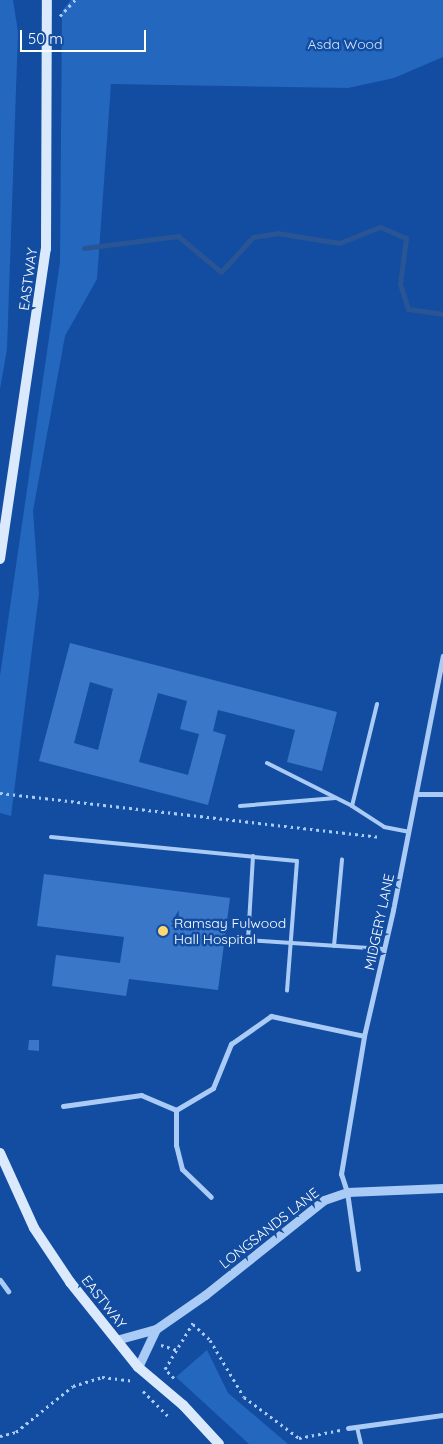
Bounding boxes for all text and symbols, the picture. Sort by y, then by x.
scale bar [22,20,149,52]
text: 50 m [28,29,63,48]
park label: Asda Wood [307,36,383,52]
street label: EASTWAY [15,247,41,311]
street label: MIDGERY LANE [361,872,397,972]
place label: Ramsay Fulwood Hall Hospital [174,915,286,948]
marker: Ramsay Fulwood Hall Hospital [156,924,170,938]
street label: LONGSANDS LANE [216,1184,322,1272]
street label: EASTWAY [78,1272,130,1332]

